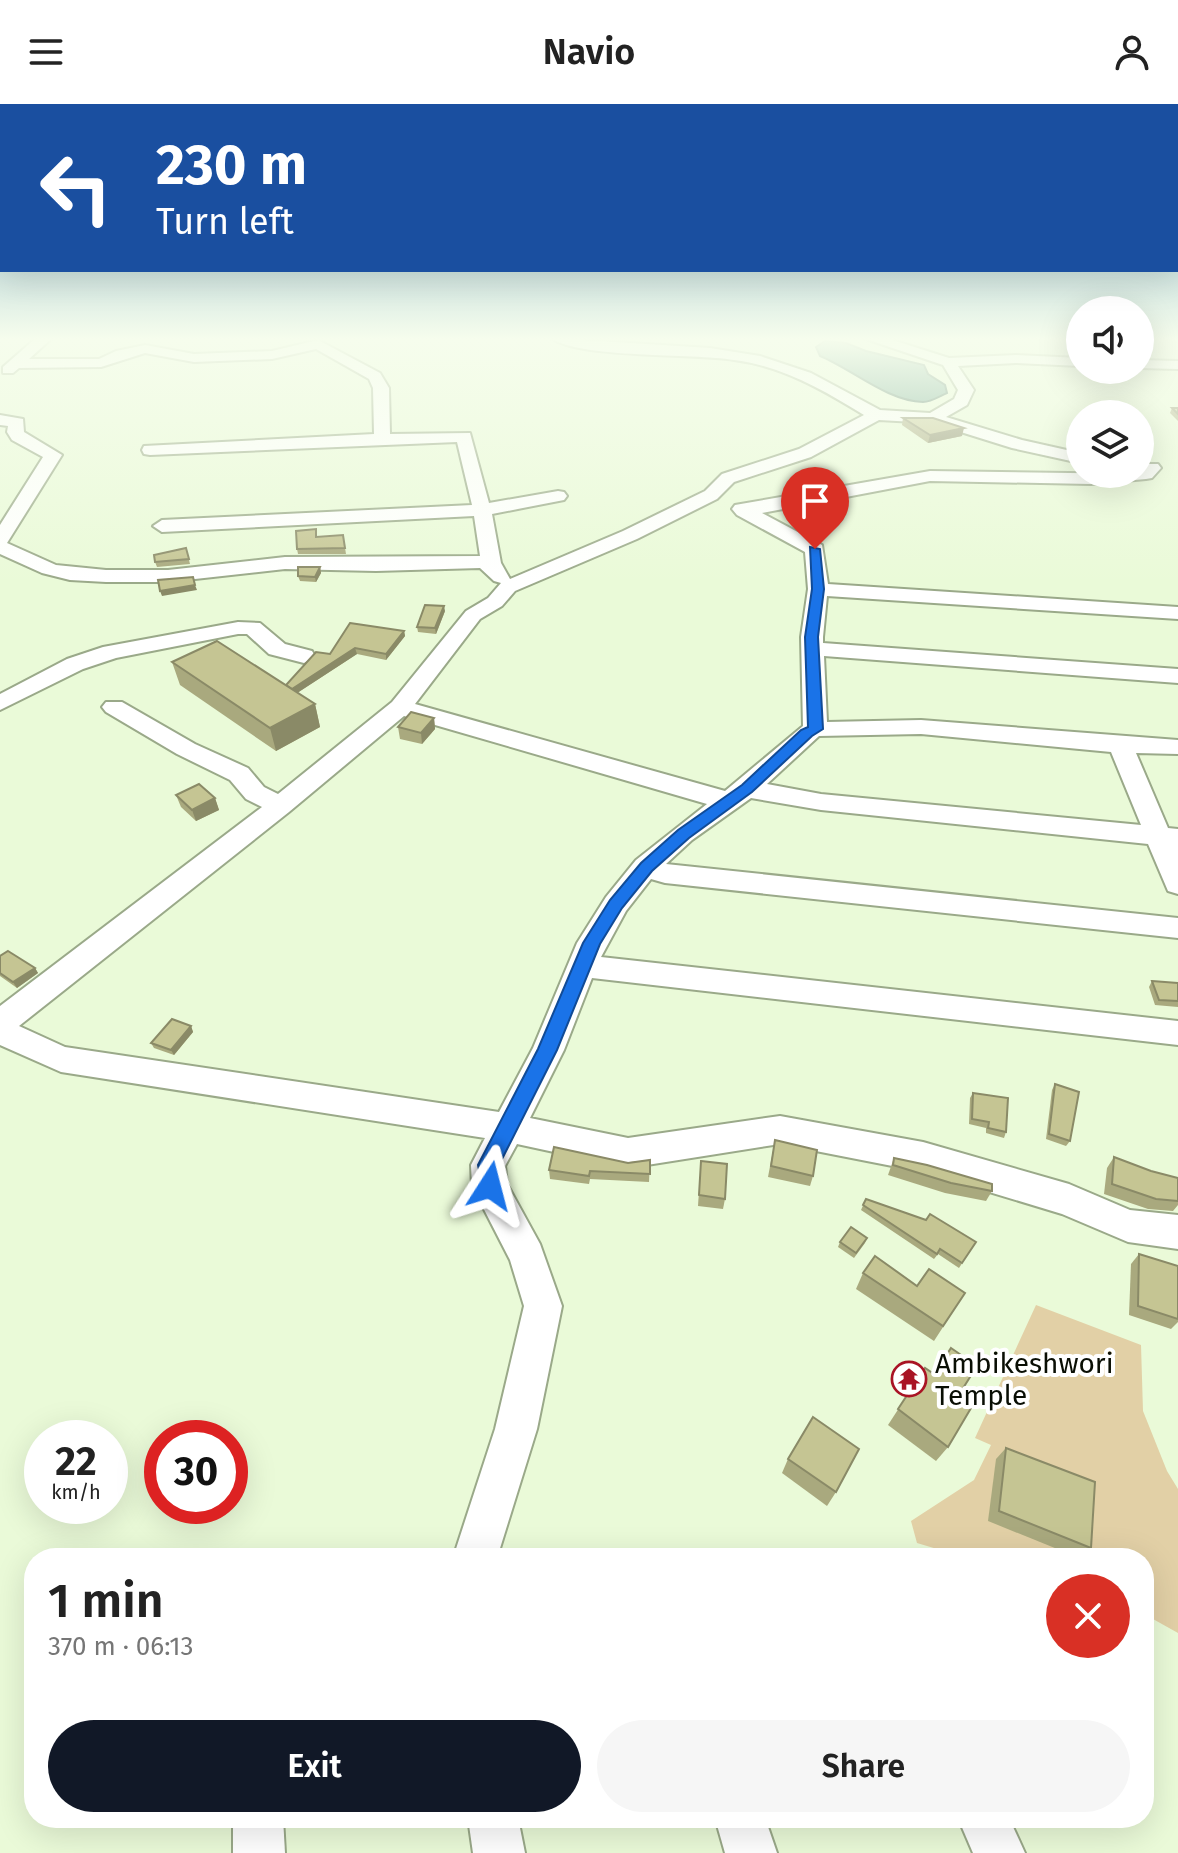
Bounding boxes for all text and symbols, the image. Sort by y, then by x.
icon: menu [24,30,68,74]
text: Navio [543,30,635,74]
icon: person [1110,30,1154,74]
text: 230 m [156,132,307,199]
icon: left [24,136,128,240]
text: Turn left [156,200,294,244]
map controls [1066,296,1154,488]
button: sound [1066,296,1154,384]
button: layers [1066,400,1154,488]
pin [781,467,849,549]
icon: arrive [793,479,837,523]
position arrow [448,1144,532,1228]
place label: Ambikeshwori Temple [935,1347,1114,1412]
temple icon: Ambikeshwori Temple [890,1360,928,1398]
speed limit sign: 30 [144,1420,248,1524]
text: 22 [55,1438,97,1486]
text: km/h [51,1480,101,1504]
text: 1 min [48,1572,164,1630]
button: close [1046,1574,1130,1658]
text: 370 m · 06:13 [48,1631,194,1662]
button: Exit [48,1720,581,1812]
button: Share [597,1720,1130,1812]

